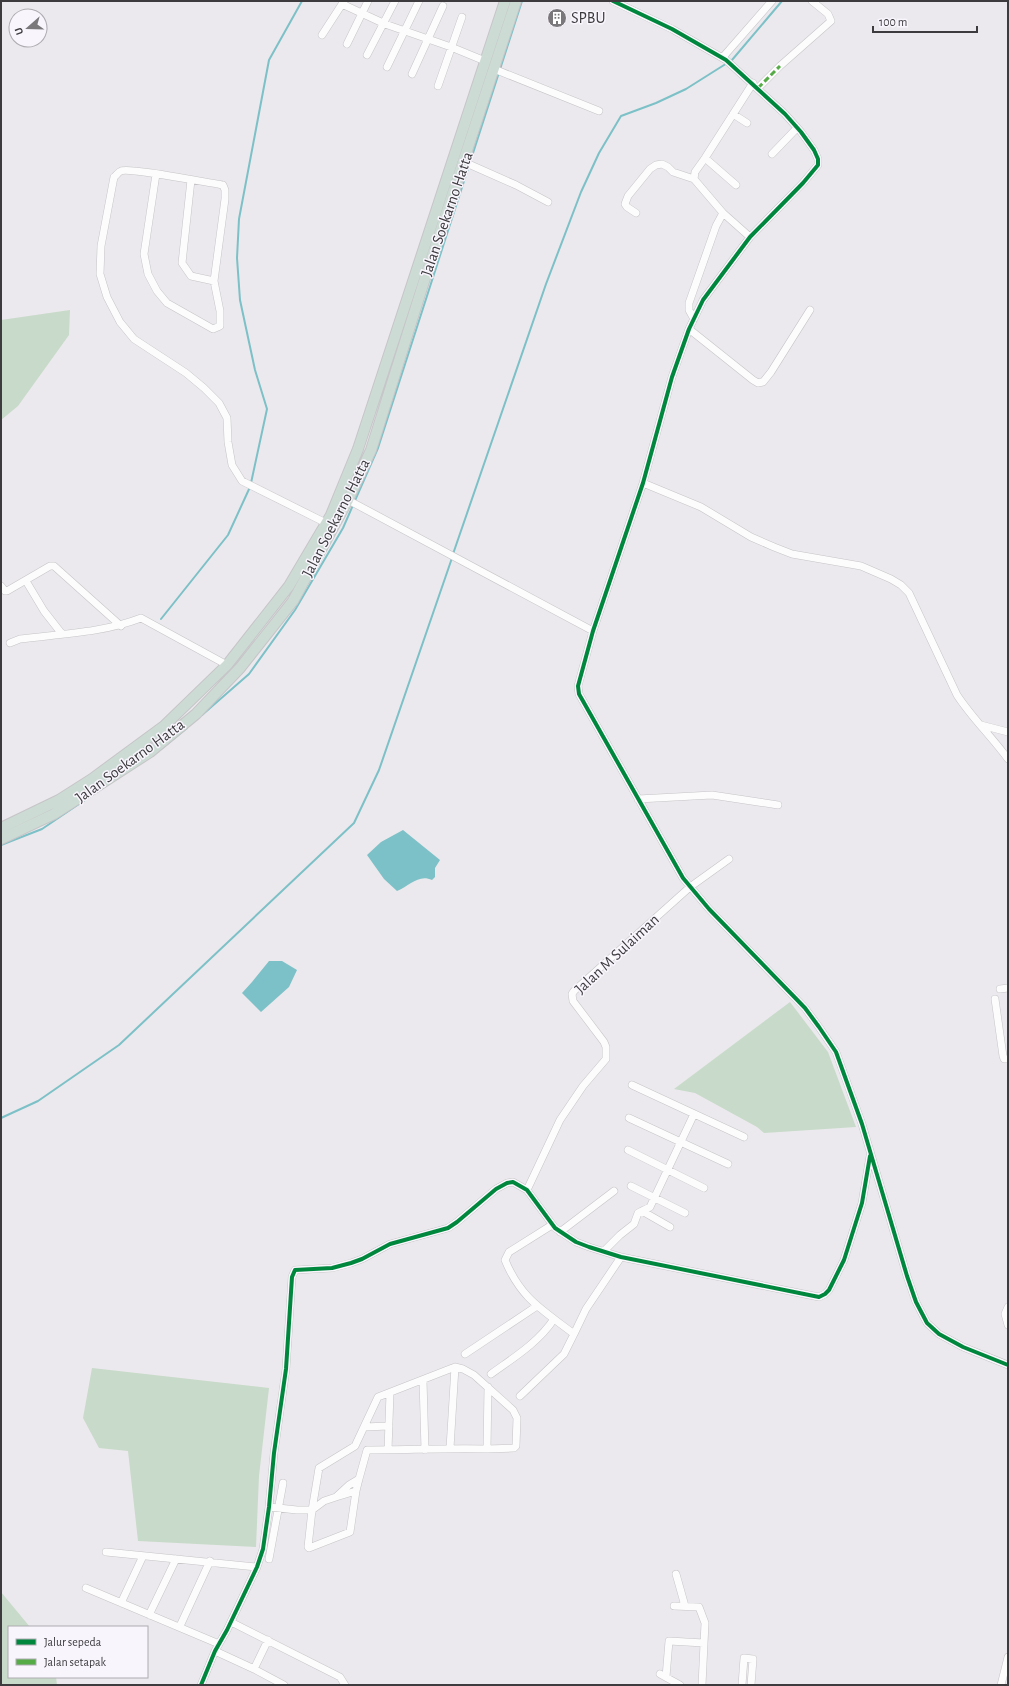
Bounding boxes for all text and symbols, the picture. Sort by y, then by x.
building icon: SPBU [546,7,568,29]
north arrow [8,8,48,48]
scale bar [873,8,977,34]
place label: SPBU [571,10,605,26]
text: 100 m [879,16,907,28]
text: U [13,26,25,36]
street label: Jalan Soekarno Hatta [418,150,476,278]
street label: Jalan Soekarno Hatta [299,456,373,580]
street label: Jalan Soekarno Hatta [73,716,187,806]
street label: Jalan M Sulaiman [572,911,662,997]
legend [8,1626,148,1678]
text: Jalur sepeda [44,1636,102,1648]
text: Jalan setapak [44,1656,107,1668]

